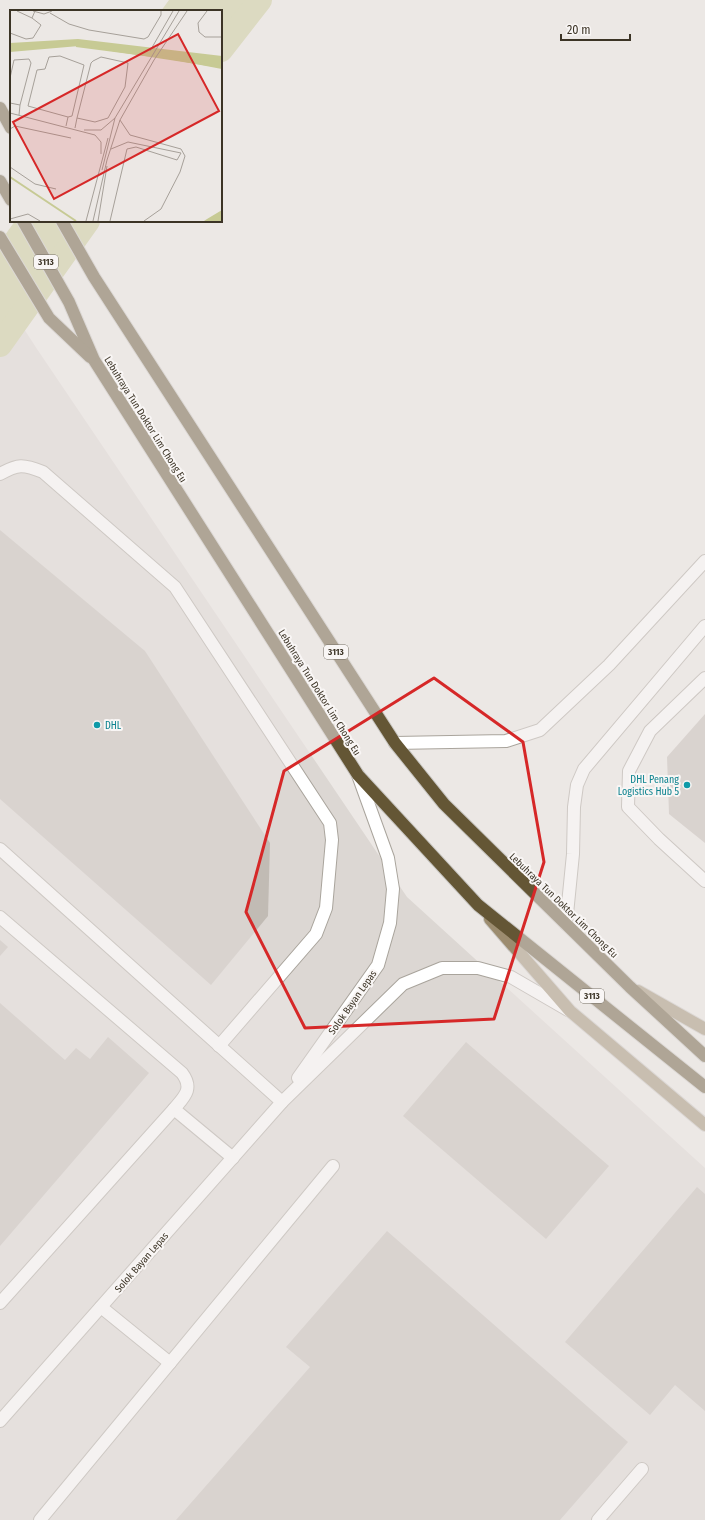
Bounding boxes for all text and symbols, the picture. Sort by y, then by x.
inset map [10,10,222,222]
scale bar [561,16,630,42]
text: 20 m [567,23,591,37]
road number: 3113 [34,255,58,269]
street label: Lebuhraya Tun Doktor Lim Chong Eu [101,354,189,485]
street label: Lebuhraya Tun Doktor Lim Chong Eu [275,627,363,758]
road number: 3113 [324,645,348,659]
marker: DHL [92,720,102,730]
place label: DHL [105,720,122,732]
place label: DHL Penang Logistics Hub 5 [618,774,679,798]
marker: DHL Penang Logistics Hub 5 [682,780,692,790]
street label: Lebuhraya Tun Doktor Lim Chong Eu [507,851,620,961]
street label: Solok Bayan Lepas [326,968,379,1037]
road number: 3113 [580,989,604,1003]
street label: Solok Bayan Lepas [112,1230,171,1295]

